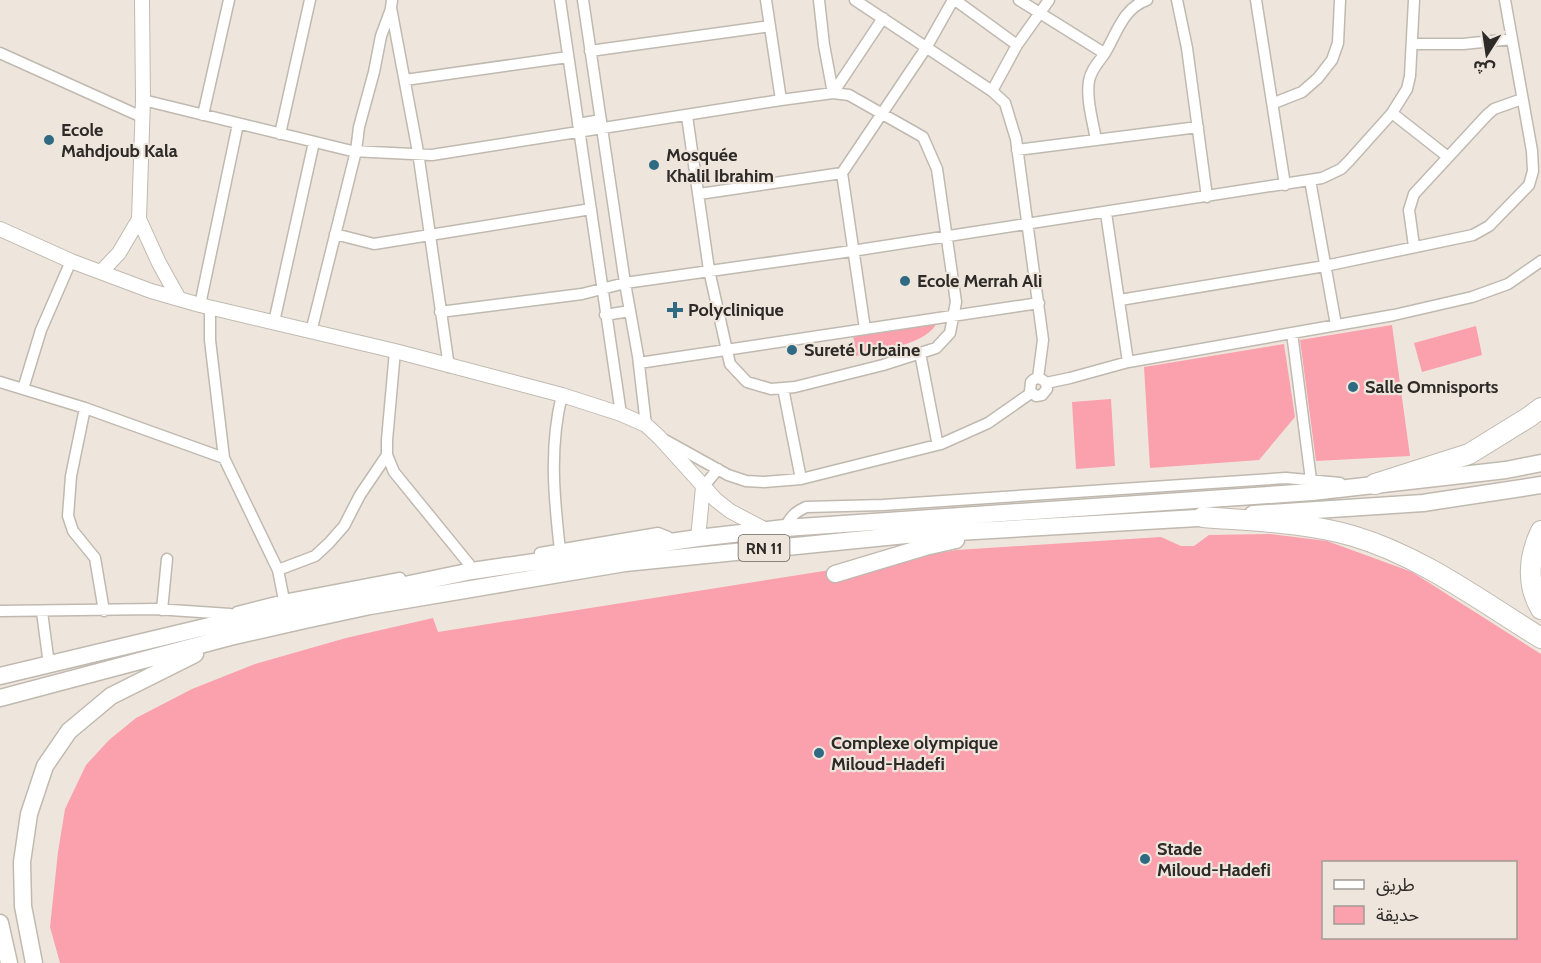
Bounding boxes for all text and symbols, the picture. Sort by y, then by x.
north arrow [1457,24,1517,84]
text: ش [1471,57,1497,80]
place label: Ecole Mahdjoub Kala [61,119,178,162]
marker: Ecole Mahdjoub Kala [42,133,56,147]
place label: Mosquée Khalil Ibrahim [666,144,774,187]
marker: Mosquée Khalil Ibrahim [647,158,661,172]
place label: Ecole Merrah Ali [917,270,1042,292]
marker: Ecole Merrah Ali [898,274,912,288]
place label: Polyclinique [688,299,784,321]
marker: Polyclinique [666,301,684,319]
place label: Sureté Urbaine [804,339,920,361]
marker: Sureté Urbaine [785,343,799,357]
place label: Salle Omnisports [1365,376,1499,398]
marker: Salle Omnisports [1346,380,1360,394]
road number: RN 11 [738,535,789,561]
place label: Complexe olympique Miloud-Hadefi [831,732,998,775]
marker: Complexe olympique Miloud-Hadefi [812,746,826,760]
place label: Stade Miloud-Hadefi [1157,838,1271,881]
marker: Stade Miloud-Hadefi [1138,852,1152,866]
legend [1322,861,1517,939]
text: طريق [1376,874,1415,896]
text: حديقة [1376,904,1419,926]

